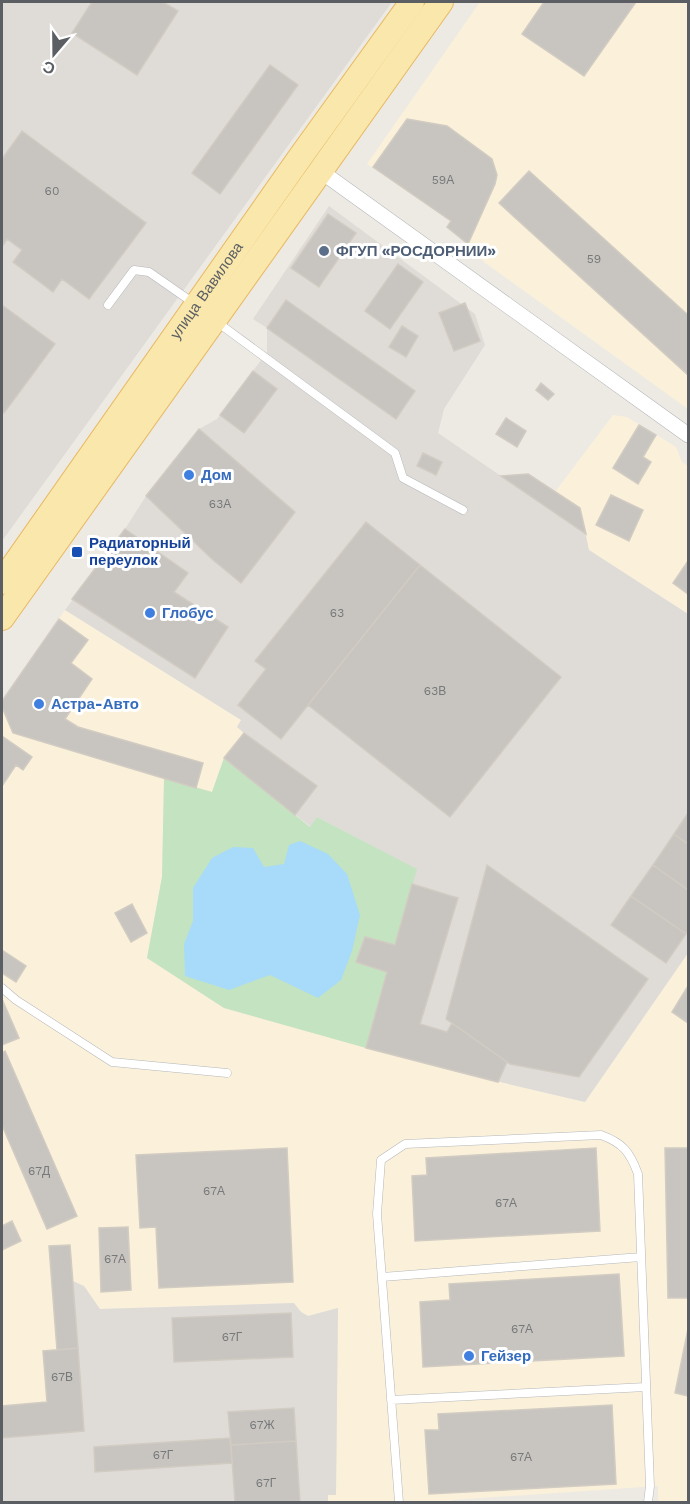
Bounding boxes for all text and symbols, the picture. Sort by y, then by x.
north arrow [24,24,84,84]
text: С [40,57,58,79]
house number: 59А [432,173,454,187]
house number: 60 [45,184,59,198]
street label: улица Вавилова [166,238,247,343]
place label: ФГУП «РОСДОРНИИ» [336,242,496,260]
marker: ФГУП «РОСДОРНИИ» [317,244,331,258]
house number: 59 [587,252,601,266]
place label: Дом [201,466,232,484]
marker: Дом [182,468,196,482]
house number: 63А [209,497,231,511]
place label: Радиаторный переулок [89,534,191,569]
marker: Радиаторный переулок [70,545,84,559]
place label: Глобус [162,604,214,622]
marker: Глобус [143,606,157,620]
house number: 63 [330,606,344,620]
house number: 63В [424,684,446,698]
place label: Астра-Авто [51,695,139,713]
marker: Астра-Авто [32,697,46,711]
house number: 67Д [28,1164,50,1178]
house number: 67А [203,1184,225,1198]
house number: 67А [495,1196,517,1210]
house number: 67А [104,1252,126,1266]
house number: 67А [511,1322,533,1336]
house number: 67Г [222,1330,243,1344]
place label: Гейзер [481,1347,531,1365]
marker: Гейзер [462,1349,476,1363]
house number: 67В [51,1370,73,1384]
house number: 67Ж [250,1418,275,1432]
house number: 67Г [153,1448,174,1462]
house number: 67А [510,1450,532,1464]
house number: 67Г [256,1476,277,1490]

